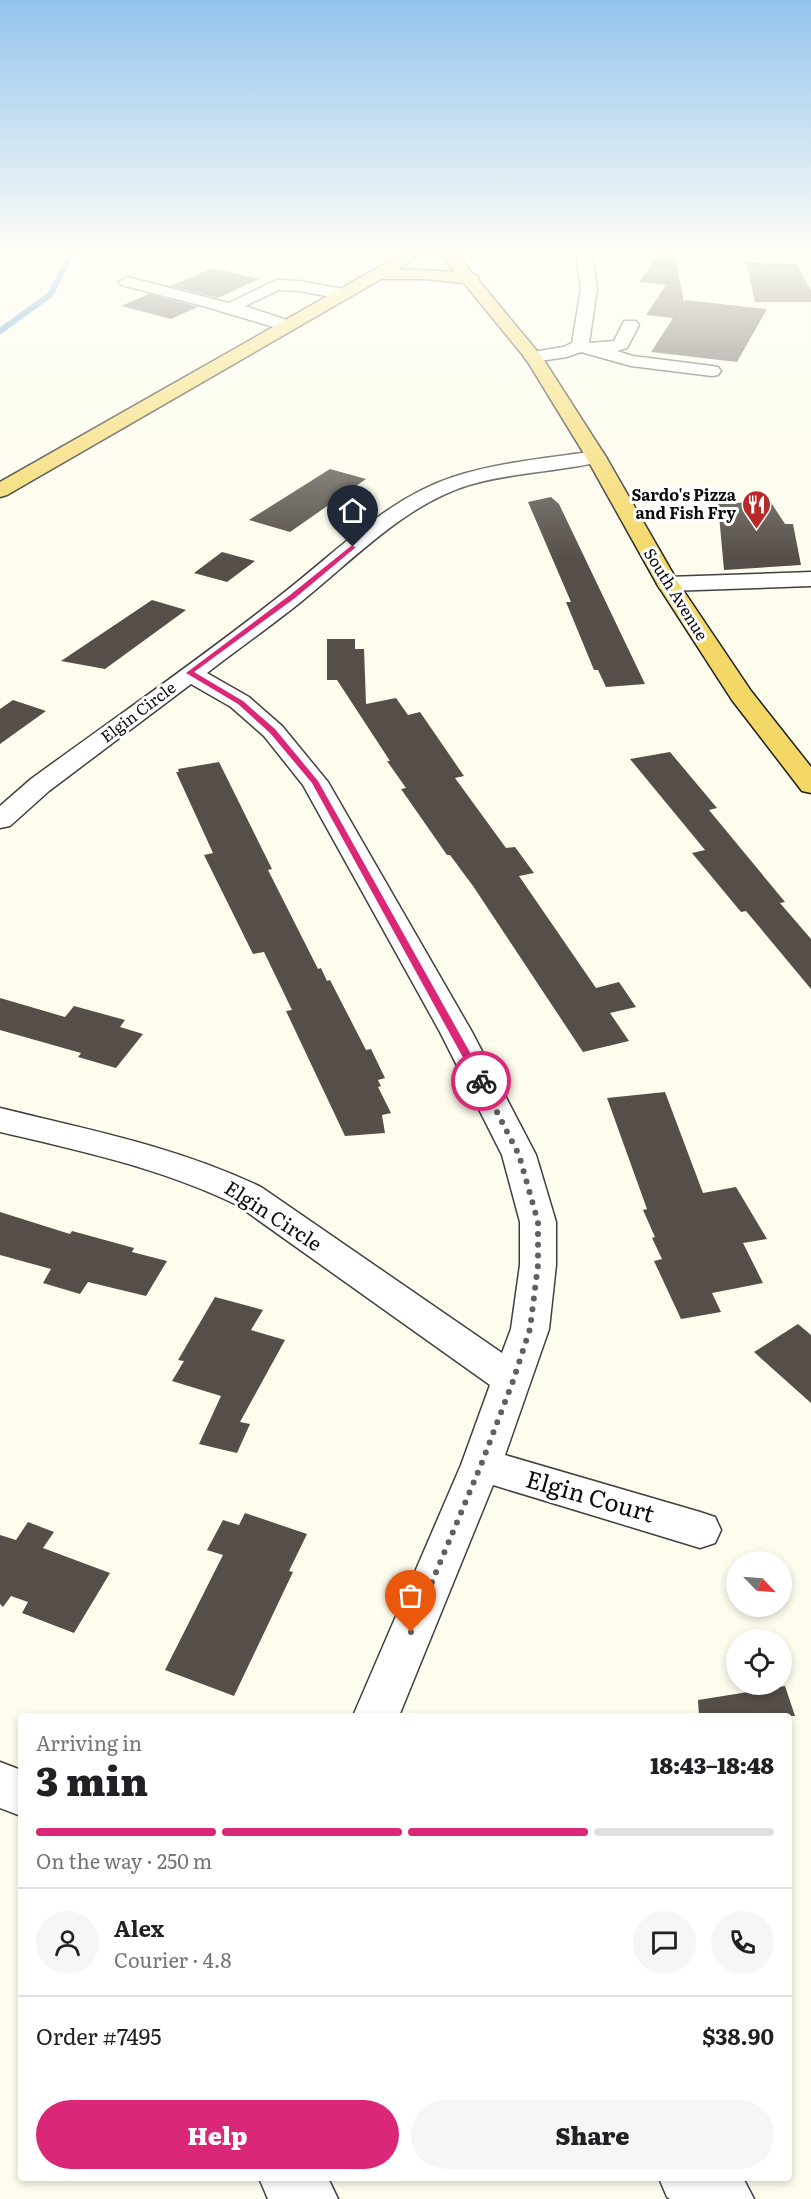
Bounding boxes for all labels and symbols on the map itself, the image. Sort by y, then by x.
place label: Sardo's Pizza and Fish Fry [632,482,737,524]
pin [327,485,378,547]
restaurant icon: Sardo's Pizza and Fish Fry [741,488,773,530]
street label: South Avenue [639,543,715,644]
street label: Elgin Circle [95,675,180,748]
courier [451,1051,511,1111]
street label: Elgin Circle [219,1172,329,1257]
street label: Elgin Court [522,1460,659,1530]
north arrow [726,1551,792,1617]
pin [385,1570,436,1632]

